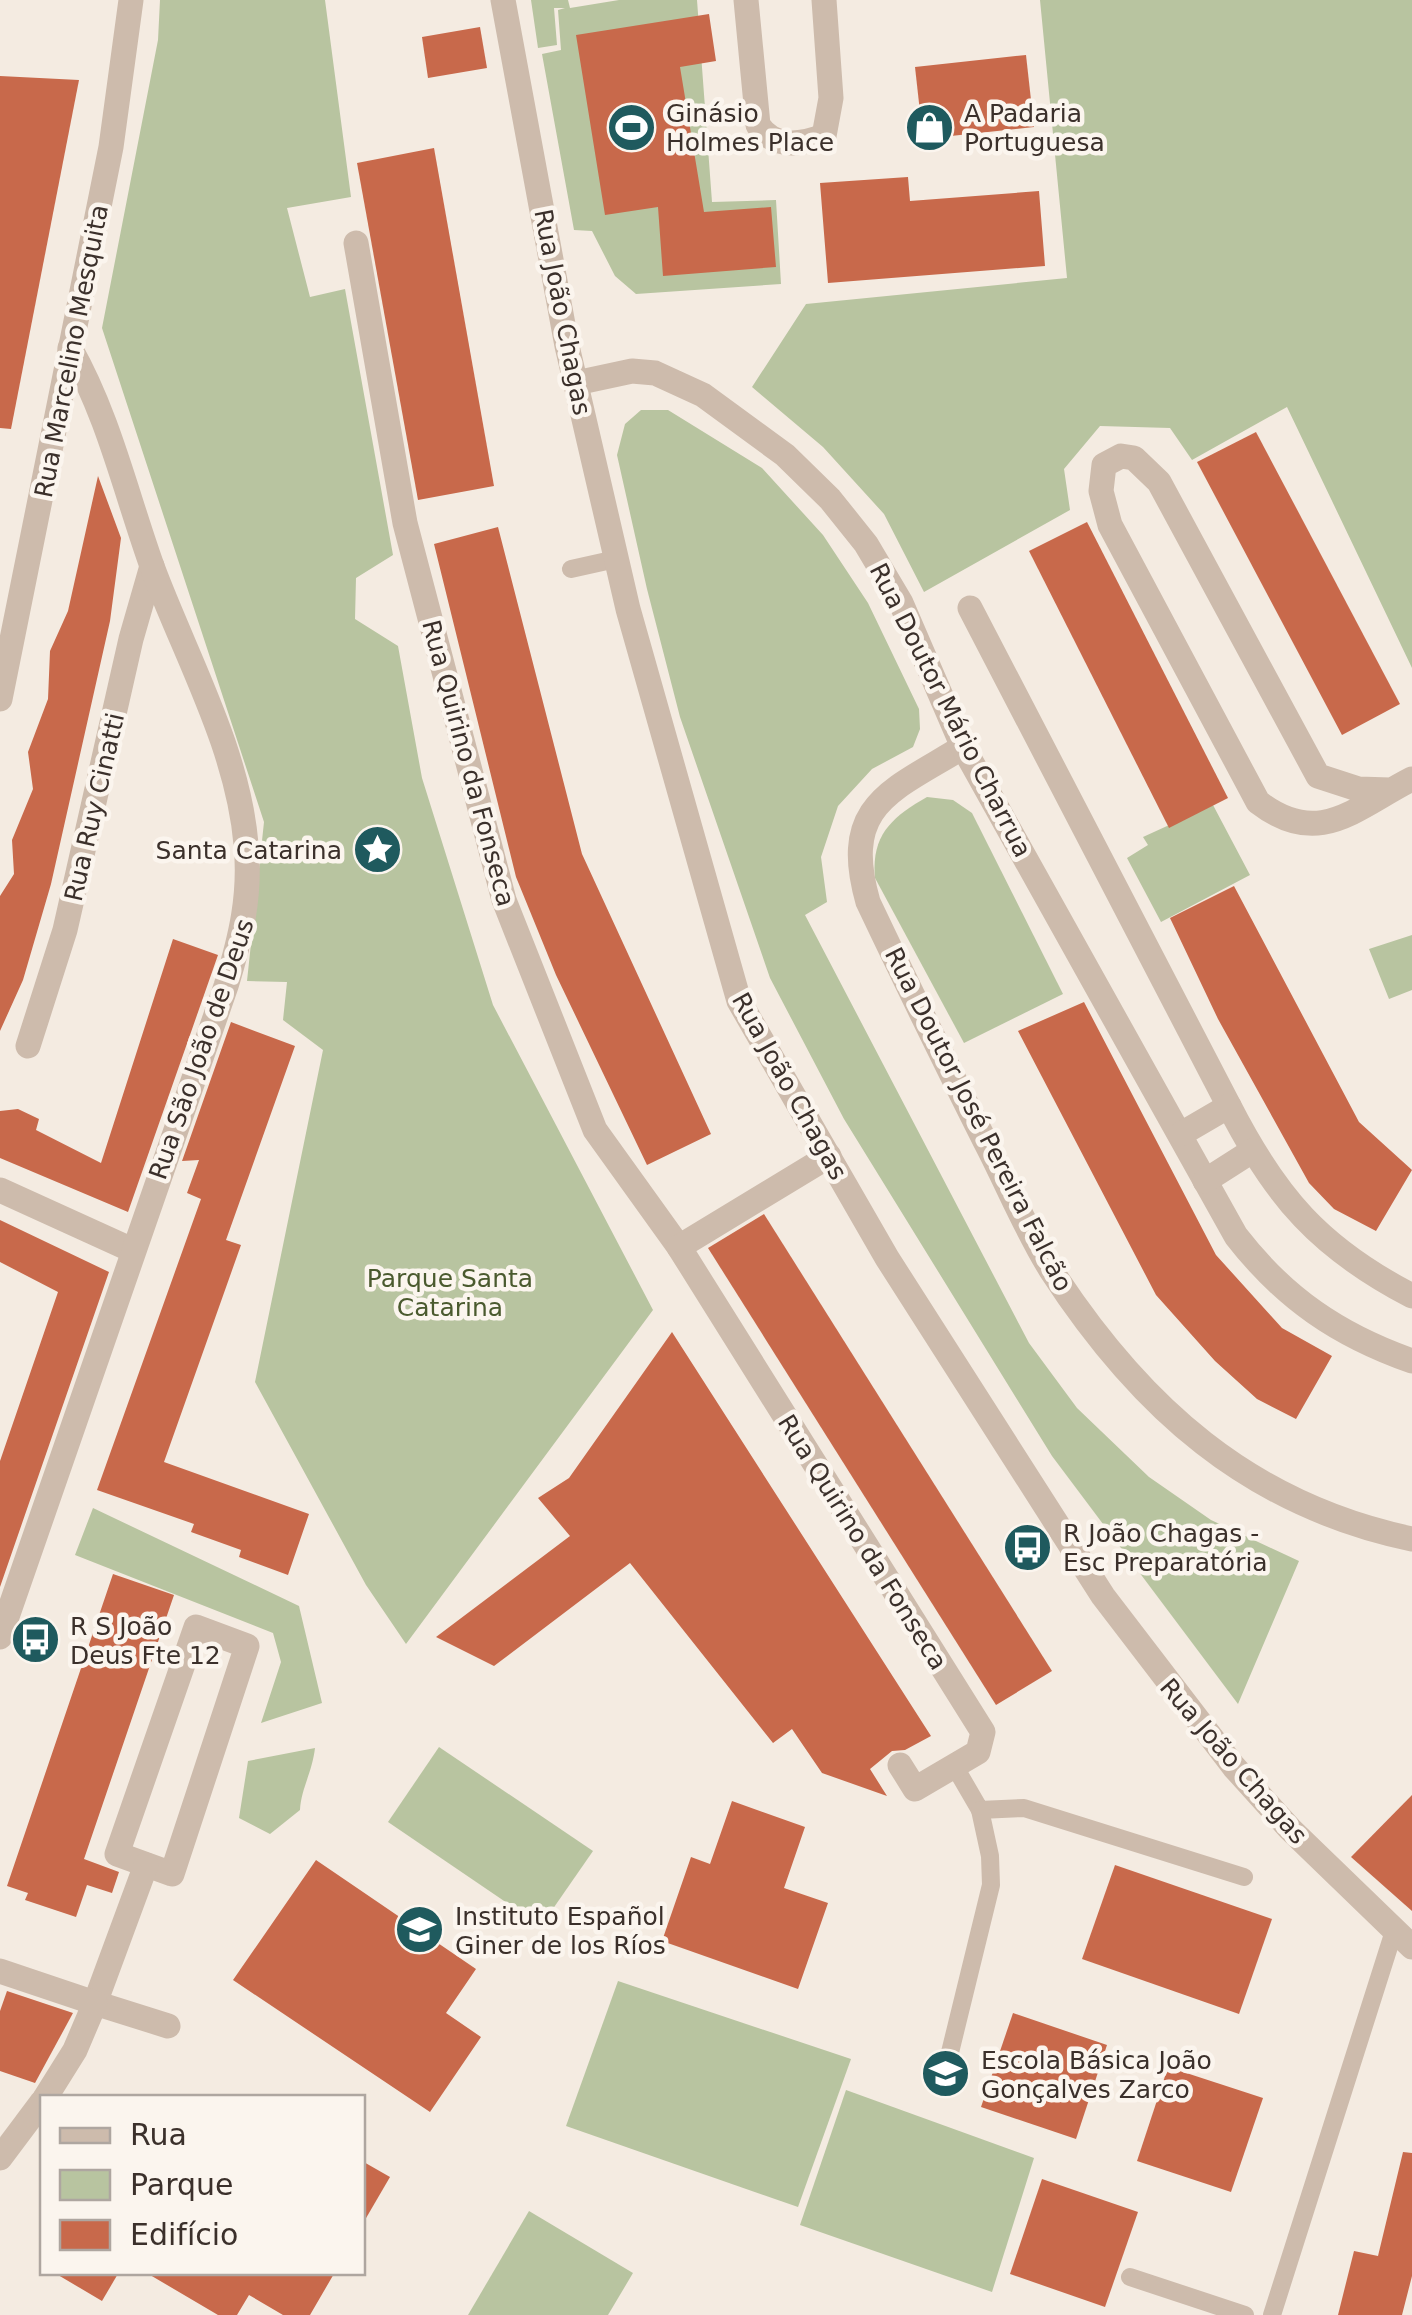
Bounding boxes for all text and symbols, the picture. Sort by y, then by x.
place label: Ginásio Holmes Place [666,99,834,157]
place label: A Padaria Portuguesa [964,99,1105,157]
sports icon: Ginásio Holmes Place [605,101,657,153]
shop icon: A Padaria Portuguesa [903,101,955,153]
street label: Rua Marcelino Mesquita [29,202,114,500]
street label: Rua João Chagas [528,207,597,418]
street label: Rua Doutor Mário Charrua [864,558,1038,862]
street label: Rua Quirino da Fonseca [416,617,521,910]
street label: Rua Ruy Cinatti [59,710,130,904]
place icon: Santa Catarina [351,824,403,876]
place label: Santa Catarina [156,836,342,865]
street label: Rua São João de Deus [143,915,260,1183]
street label: Rua Doutor José Pereira Falcão [879,942,1078,1296]
street label: Rua João Chagas [726,988,853,1185]
park label: Parque Santa Catarina [367,1264,533,1322]
street label: Rua Quirino da Fonseca [772,1409,953,1675]
place label: R João Chagas - Esc Preparatória [1063,1519,1268,1577]
bus stop icon: R João Chagas - Esc Preparatória [1002,1521,1054,1573]
place label: R S João Deus Fte 12 [70,1612,221,1670]
bus stop icon: R S João Deus Fte 12 [9,1614,61,1666]
street label: Rua João Chagas [1154,1673,1313,1850]
place label: Instituto Español Giner de los Ríos [455,1902,666,1960]
school or university icon: Instituto Español Giner de los Ríos [394,1904,446,1956]
place label: Escola Básica João Gonçalves Zarco [981,2046,1212,2104]
school or university icon: Escola Básica João Gonçalves Zarco [920,2048,972,2100]
legend [40,2095,365,2275]
text: Rua [130,2117,187,2152]
text: Parque [130,2167,233,2202]
text: Edifício [130,2217,238,2252]

